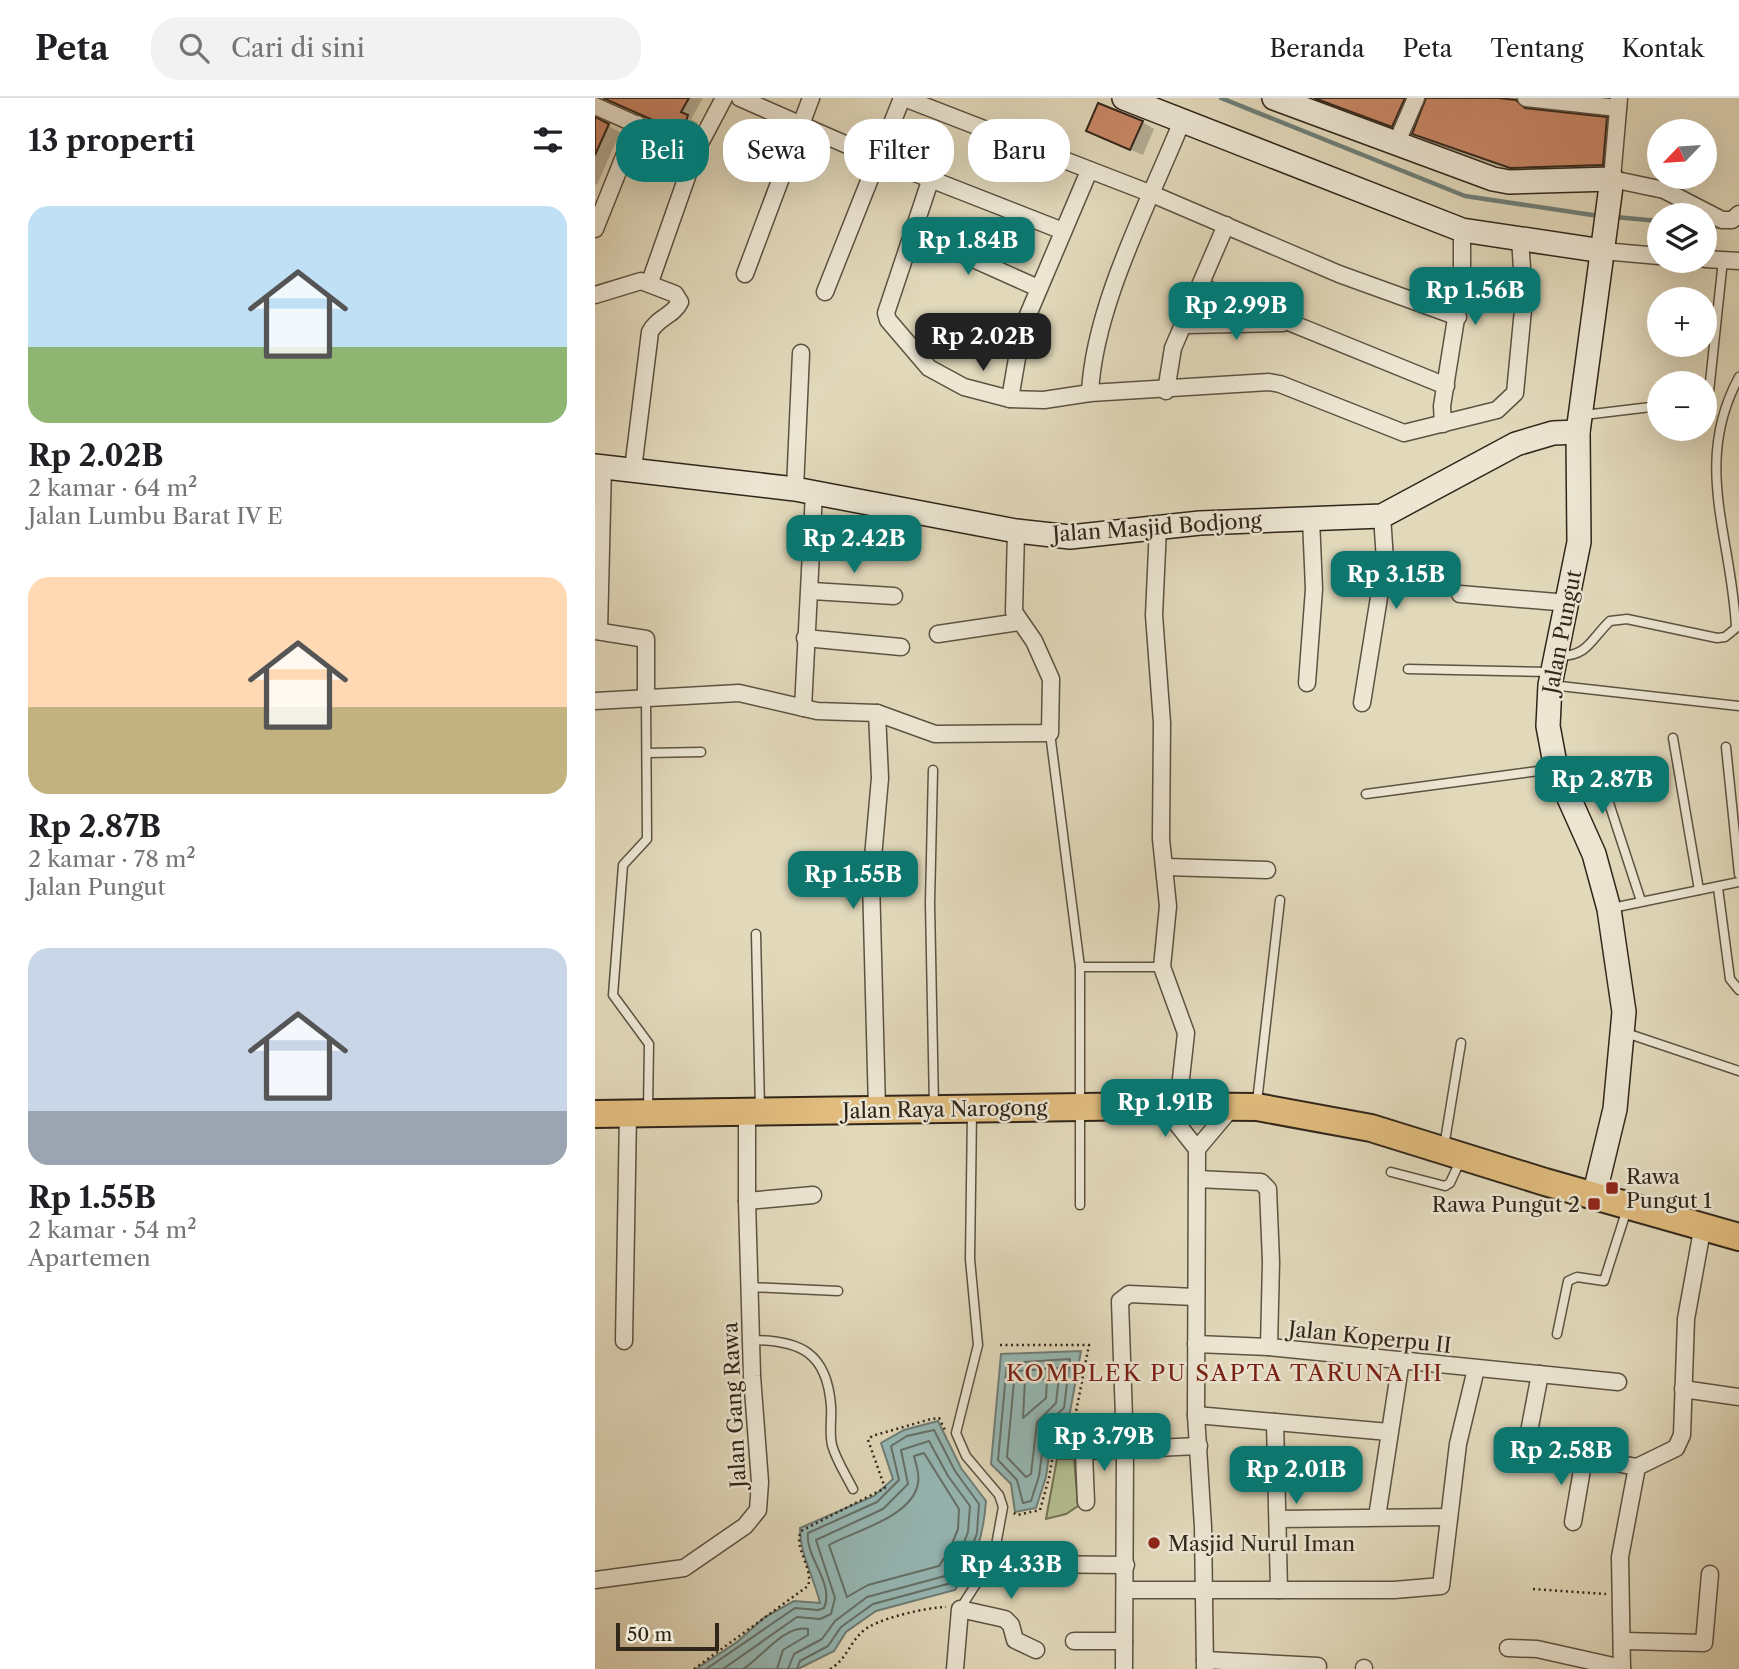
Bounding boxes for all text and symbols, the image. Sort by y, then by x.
search box [151,17,641,80]
text: Peta [35,28,109,69]
icon: search [175,29,213,67]
text: Cari di sini [231,32,365,64]
text: Beranda [1269,34,1365,63]
text: Peta [1403,34,1452,63]
text: Tentang [1490,34,1583,63]
text: Kontak [1621,34,1704,63]
chip: Beli [616,119,709,182]
chip: Sewa [723,119,830,182]
chip: Filter [844,119,954,182]
chip: Baru [968,119,1070,182]
north arrow [1647,119,1717,189]
map controls [1647,119,1717,441]
icon: filters [529,121,567,159]
text: 13 properti [28,122,195,159]
button: layers [1647,203,1717,273]
pin: Rp 1.84B [896,218,1040,277]
text: Rp 1.84B [918,226,1018,254]
icon: home [235,251,361,377]
pin: Rp 1.56B [1403,268,1547,327]
text: Rp 1.56B [1425,276,1525,304]
pin: Rp 2.99B [1164,282,1308,342]
button: + [1647,287,1717,357]
text: Rp 2.99B [1185,291,1287,319]
pin: Rp 2.02B [911,314,1055,373]
text: Rp 2.02B [931,322,1035,350]
button: − [1647,371,1717,441]
text: Rp 2.02B [28,437,164,474]
text: 2 kamar · 64 m² [28,474,198,502]
text: Jalan Lumbu Barat IV E [28,502,283,530]
street label: Jalan Masjid Bodjong [1049,507,1263,547]
pin: Rp 2.42B [782,516,926,575]
text: Rp 2.42B [802,524,906,552]
pin: Rp 3.15B [1324,552,1468,611]
text: Rp 3.15B [1347,560,1445,588]
street label: Jalan Pungut [1537,567,1586,699]
icon: home [235,622,361,748]
pin: Rp 2.87B [1530,756,1674,816]
text: Rp 2.87B [1551,765,1653,793]
text: Rp 2.87B [28,808,161,845]
text: 2 kamar · 78 m² [28,845,196,873]
pin: Rp 1.55B [781,852,925,911]
text: Rp 1.55B [804,860,902,888]
text: Jalan Pungut [28,873,166,901]
icon: home [235,993,361,1119]
pin: Rp 1.91B [1093,1080,1237,1139]
text: Rp 1.91B [1117,1088,1213,1116]
street label: Jalan Raya Narogong [839,1095,1049,1123]
place label: Rawa Pungut 1 [1626,1164,1712,1213]
text: Rp 1.55B [28,1179,156,1216]
marker: Rawa Pungut 1 [1604,1180,1620,1196]
place label: Rawa Pungut 2 [1432,1192,1580,1217]
marker: Rawa Pungut 2 [1586,1196,1602,1212]
text: 2 kamar · 54 m² [28,1216,197,1244]
text: Apartemen [28,1244,151,1272]
street label: Jalan Koperpu II [1284,1316,1453,1358]
street label: Jalan Gang Rawa [717,1321,751,1491]
district label: KOMPLEK PU SAPTA TARUNA III [1006,1359,1444,1387]
pin: Rp 3.79B [1032,1414,1176,1473]
text: Rp 3.79B [1054,1422,1154,1450]
pin: Rp 2.58B [1489,1428,1633,1487]
text: Rp 2.58B [1510,1436,1612,1464]
pin: Rp 2.01B [1224,1446,1368,1506]
text: Rp 2.01B [1246,1455,1346,1483]
place label: Masjid Nurul Iman [1168,1531,1355,1556]
marker: Masjid Nurul Iman [1146,1535,1162,1551]
pin: Rp 4.33B [939,1542,1083,1601]
text: Rp 4.33B [960,1550,1062,1578]
scale bar [616,1620,719,1652]
text: 50 m [627,1623,672,1646]

